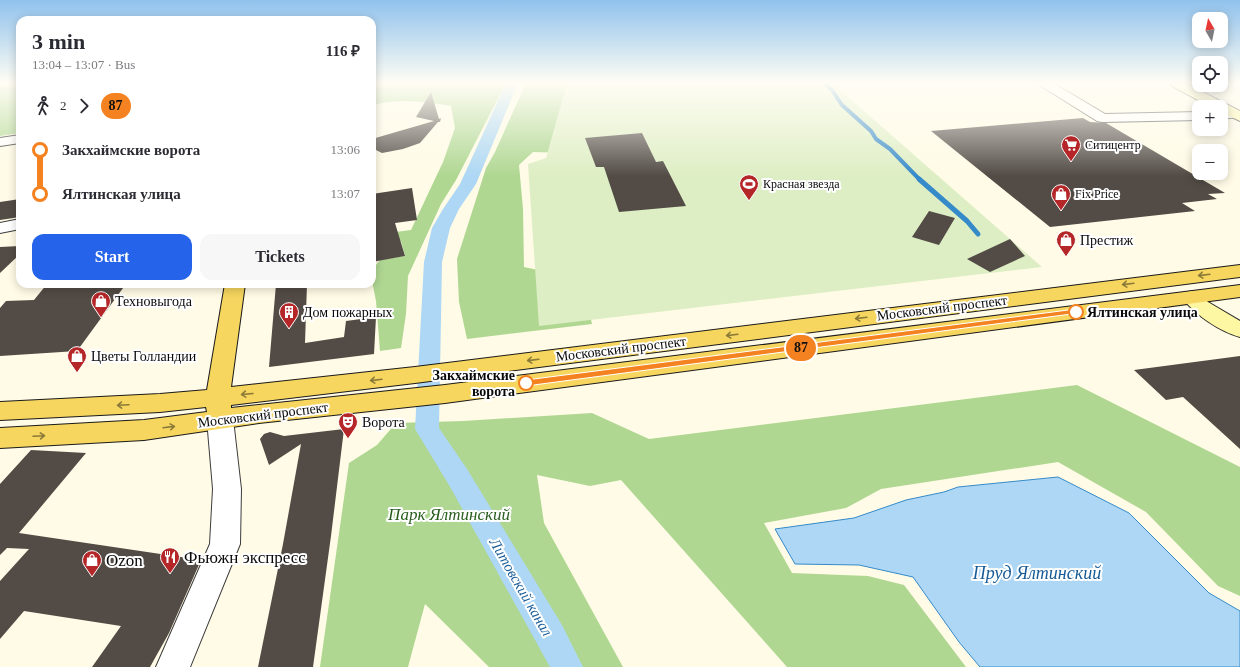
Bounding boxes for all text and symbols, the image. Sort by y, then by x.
north arrow [1192,12,1228,48]
map controls [1192,12,1228,180]
text: 3 min [32,29,85,54]
text: 116 ₽ [326,43,360,59]
button: locate [1192,56,1228,92]
text: 13:04 – 13:07 · Bus [32,57,135,72]
icon: walk [32,95,54,117]
icon: forward [73,95,95,117]
text: 2 [60,98,67,113]
text: 87 [109,98,123,113]
button: + [1192,100,1228,136]
supermarket icon: Ситицентр [1060,134,1082,162]
place label: Ситицентр [1085,138,1141,152]
text: Закхаймские ворота [62,142,200,158]
text: 13:06 [330,142,360,157]
button: − [1192,144,1228,180]
sports icon: Красная звезда [738,173,760,201]
place label: Красная звезда [763,177,840,191]
shop icon: Fix Price [1050,183,1072,211]
text: Ялтинская улица [62,186,181,202]
text: 13:07 [330,186,360,201]
place label: Fix Price [1075,187,1119,201]
shop icon: Престиж [1055,229,1077,257]
place label: Престиж [1080,233,1133,248]
button: Start [32,234,192,280]
button: Tickets [200,234,360,280]
one-way arrow [1197,272,1210,279]
one-way arrow [1122,281,1135,288]
shop icon: Техновыгода [90,290,112,318]
street label: Московский проспект [876,293,1008,323]
place label: Техновыгода [115,294,193,309]
building icon: Дом пожарных [278,301,300,329]
marker: Ялтинская улица [1068,304,1084,320]
place label: Дом пожарных [303,305,393,320]
place label: Ялтинская улица [1087,305,1198,320]
one-way arrow [854,315,867,322]
one-way arrow [725,331,738,339]
street label: Московский проспект [555,334,687,364]
line badge: 87 [783,335,819,361]
text: 87 [794,340,808,355]
shop icon: Цветы Голландии [66,345,88,373]
place label: Цветы Голландии [91,349,197,364]
one-way arrow [527,356,540,364]
place label: Закхаймские ворота [433,368,515,399]
marker: Закхаймские ворота [518,375,534,391]
one-way arrow [370,376,383,383]
one-way arrow [241,391,254,398]
street label: Московский проспект [197,400,329,430]
one-way arrow [117,401,130,409]
theatre icon: Ворота [337,411,359,439]
place label: Ворота [362,415,405,430]
one-way arrow [162,423,175,431]
one-way arrow [32,432,45,439]
park label: Парк Ялтинский [387,505,510,524]
water label: Литовский канал [486,534,556,639]
restaurant icon: Фьюжн экспресс [159,546,181,574]
place label: Фьюжн экспресс [184,548,306,567]
shop icon: Ozon [81,549,103,577]
place label: Ozon [106,551,143,570]
water label: Пруд Ялтинский [972,563,1101,583]

